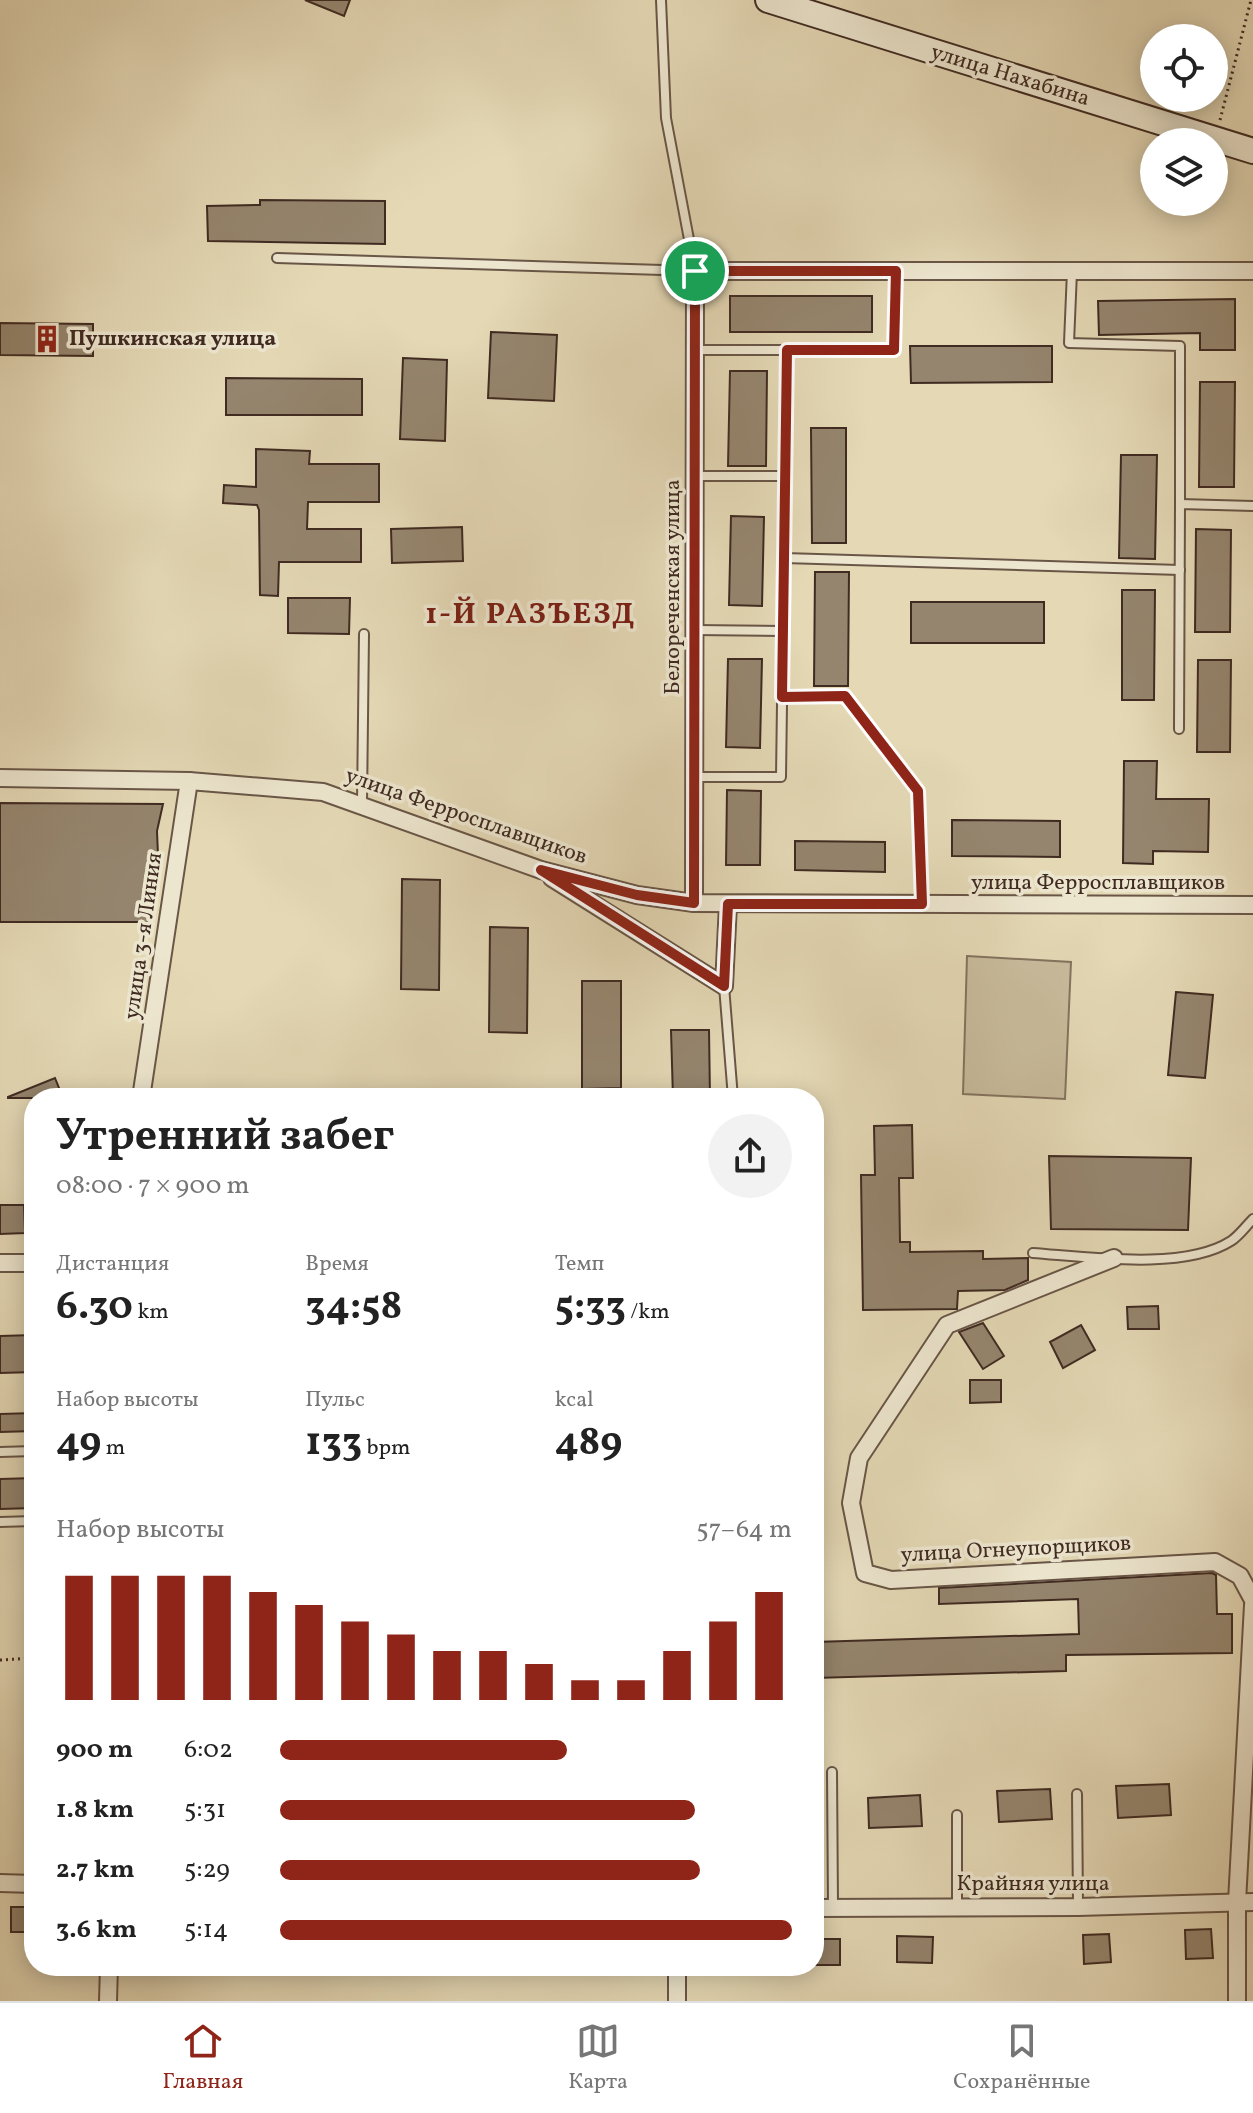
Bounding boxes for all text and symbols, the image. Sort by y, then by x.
map controls [1140,24,1228,216]
button: locate [1140,24,1228,112]
street label: улица Нахабина [927,37,1093,115]
button: layers [1140,128,1228,216]
pin [661,237,729,305]
icon: arrive [673,249,717,293]
building icon: Пушкинская улица [32,324,62,354]
place label: Пушкинская улица [69,324,276,355]
street label: Белореченская улица [658,479,689,695]
district label: 1-Й РАЗЪЕЗД [425,594,637,636]
street label: улица Ферросплавщиков [341,761,591,873]
street label: улица 3-я Линия [117,850,171,1022]
street label: улица Ферросплавщиков [971,868,1225,899]
text: Утренний забег [56,1107,394,1168]
button: share [708,1114,792,1198]
text: 08:00 · 7 × 900 m [56,1168,250,1204]
text: Дистанция [56,1249,169,1280]
text: Время [305,1249,369,1280]
text: Темп [555,1249,604,1280]
text: 6.30 [56,1280,133,1336]
text: 34:58 [305,1280,402,1336]
text: 5:33 [555,1280,626,1336]
text: km [133,1297,169,1328]
text: /km [626,1297,670,1328]
text: Набор высоты [56,1385,199,1416]
text: Пульс [305,1385,365,1416]
text: kcal [555,1385,594,1416]
text: 49 [56,1416,101,1472]
text: 133 [305,1416,362,1472]
text: 489 [555,1416,622,1472]
text: m [101,1433,125,1464]
text: bpm [362,1433,411,1464]
text: Набор высоты [56,1512,224,1548]
text: 57–64 m [696,1512,792,1548]
street label: улица Огнеупорщиков [900,1528,1132,1572]
text: 900 m [56,1732,133,1768]
text: 6:02 [184,1732,233,1768]
text: 1.8 km [56,1792,134,1828]
text: 5:31 [184,1792,226,1828]
text: 2.7 km [56,1852,135,1888]
text: 5:29 [184,1852,230,1888]
street label: Крайняя улица [956,1869,1110,1900]
text: 3.6 km [56,1912,137,1948]
text: 5:14 [184,1912,228,1948]
tab: Главная [163,2019,243,2098]
tab: Карта [568,2019,628,2098]
tab: Сохранённые [953,2019,1090,2098]

